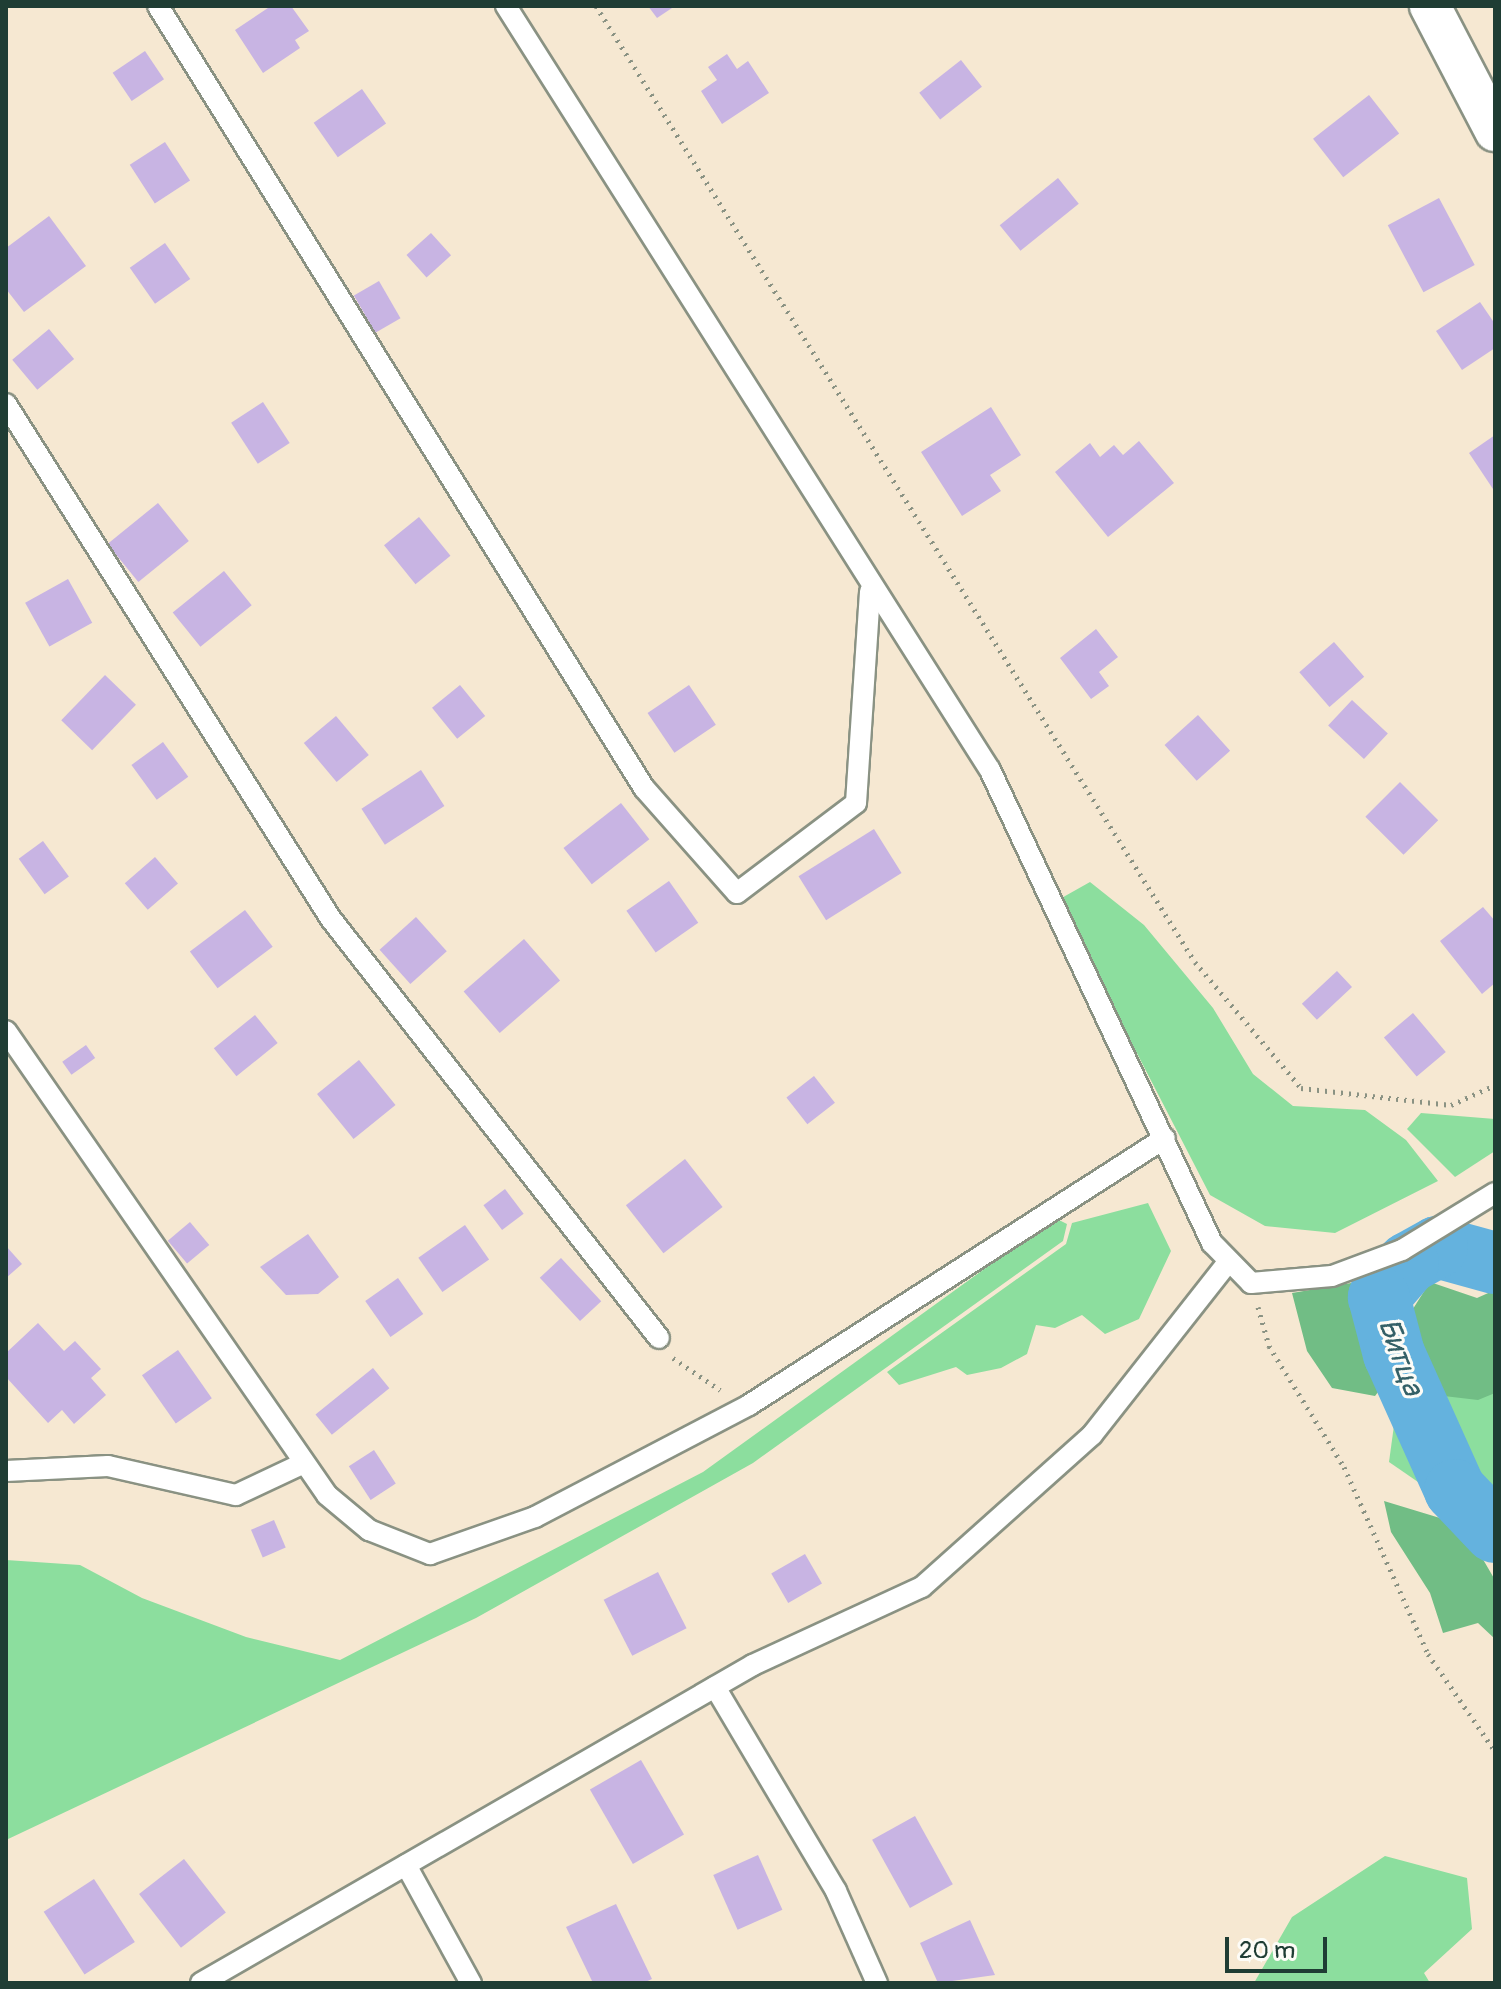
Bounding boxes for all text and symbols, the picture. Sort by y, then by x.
water label: Битца [1370,1314,1430,1400]
scale bar [1229,1921,1331,1971]
text: 20 m [1239,1936,1295,1965]

